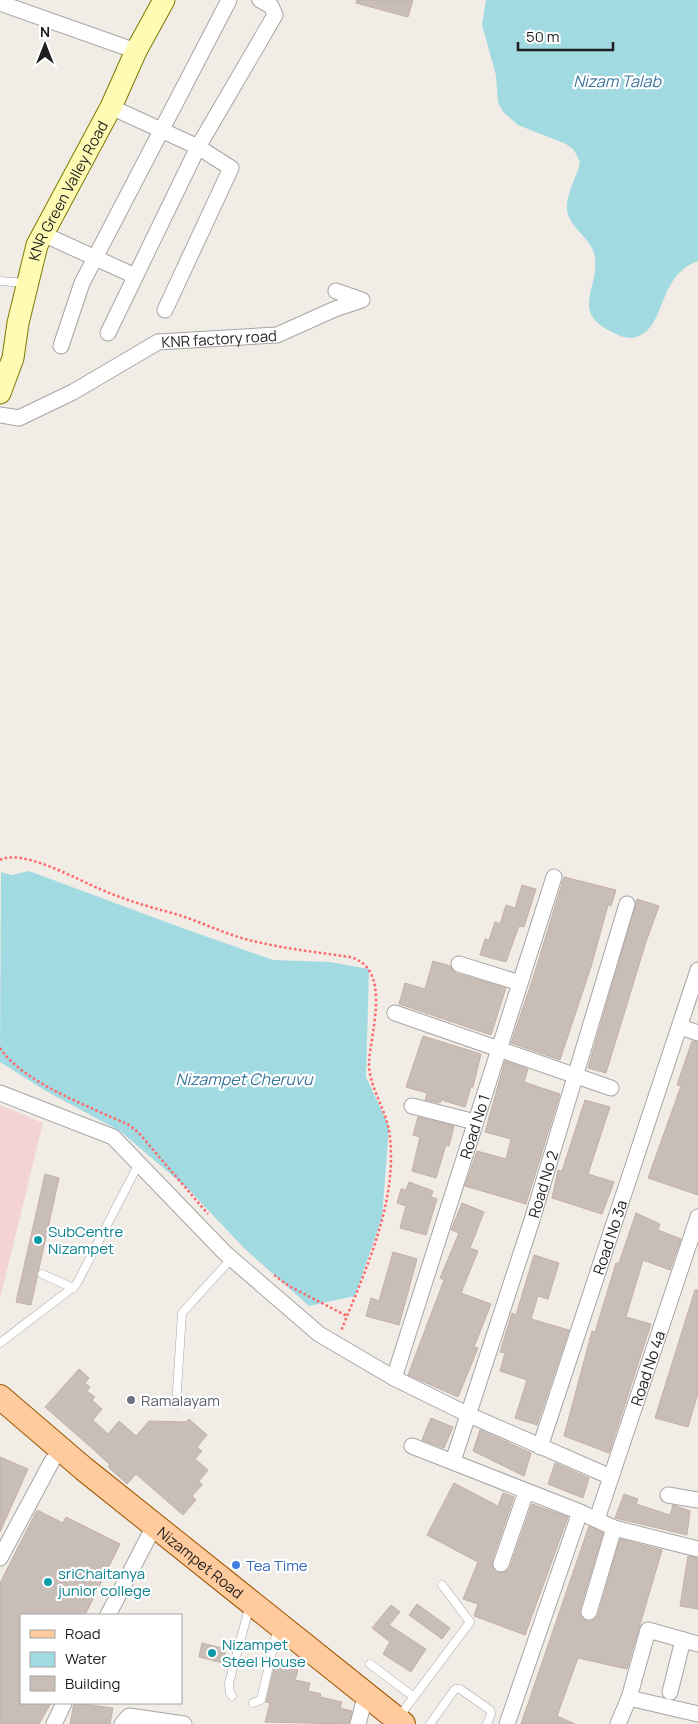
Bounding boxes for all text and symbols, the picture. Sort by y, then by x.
north arrow [20,20,70,70]
scale bar [518,20,613,52]
text: N [40,22,50,41]
text: 50 m [526,26,560,47]
water label: Nizam Talab [573,70,662,92]
street label: KNR Green Valley Road [23,117,112,263]
street label: KNR factory road [161,325,277,352]
water label: Nizampet Cheruvu [176,1068,314,1090]
street label: Road No 1 [454,1092,494,1161]
street label: Road No 2 [523,1148,563,1220]
street label: Road No 3a [587,1197,632,1277]
place label: SubCentre Nizampet [48,1221,123,1259]
marker: SubCentre Nizampet [32,1234,44,1246]
street label: Road No 4a [625,1328,670,1408]
place label: Ramalayam [141,1390,220,1411]
marker: Ramalayam [125,1394,137,1406]
street label: Nizampet Road [153,1521,248,1603]
place label: Tea Time [246,1555,308,1576]
marker: Tea Time [230,1559,242,1571]
place label: sriChaitanya junior college [57,1563,151,1601]
marker: sriChaitanya junior college [42,1576,54,1588]
legend [20,1614,182,1704]
text: Road [65,1623,101,1644]
place label: Nizampet Steel House [222,1634,306,1672]
marker: Nizampet Steel House [206,1647,218,1659]
text: Water [65,1648,107,1669]
text: Building [65,1673,120,1694]

